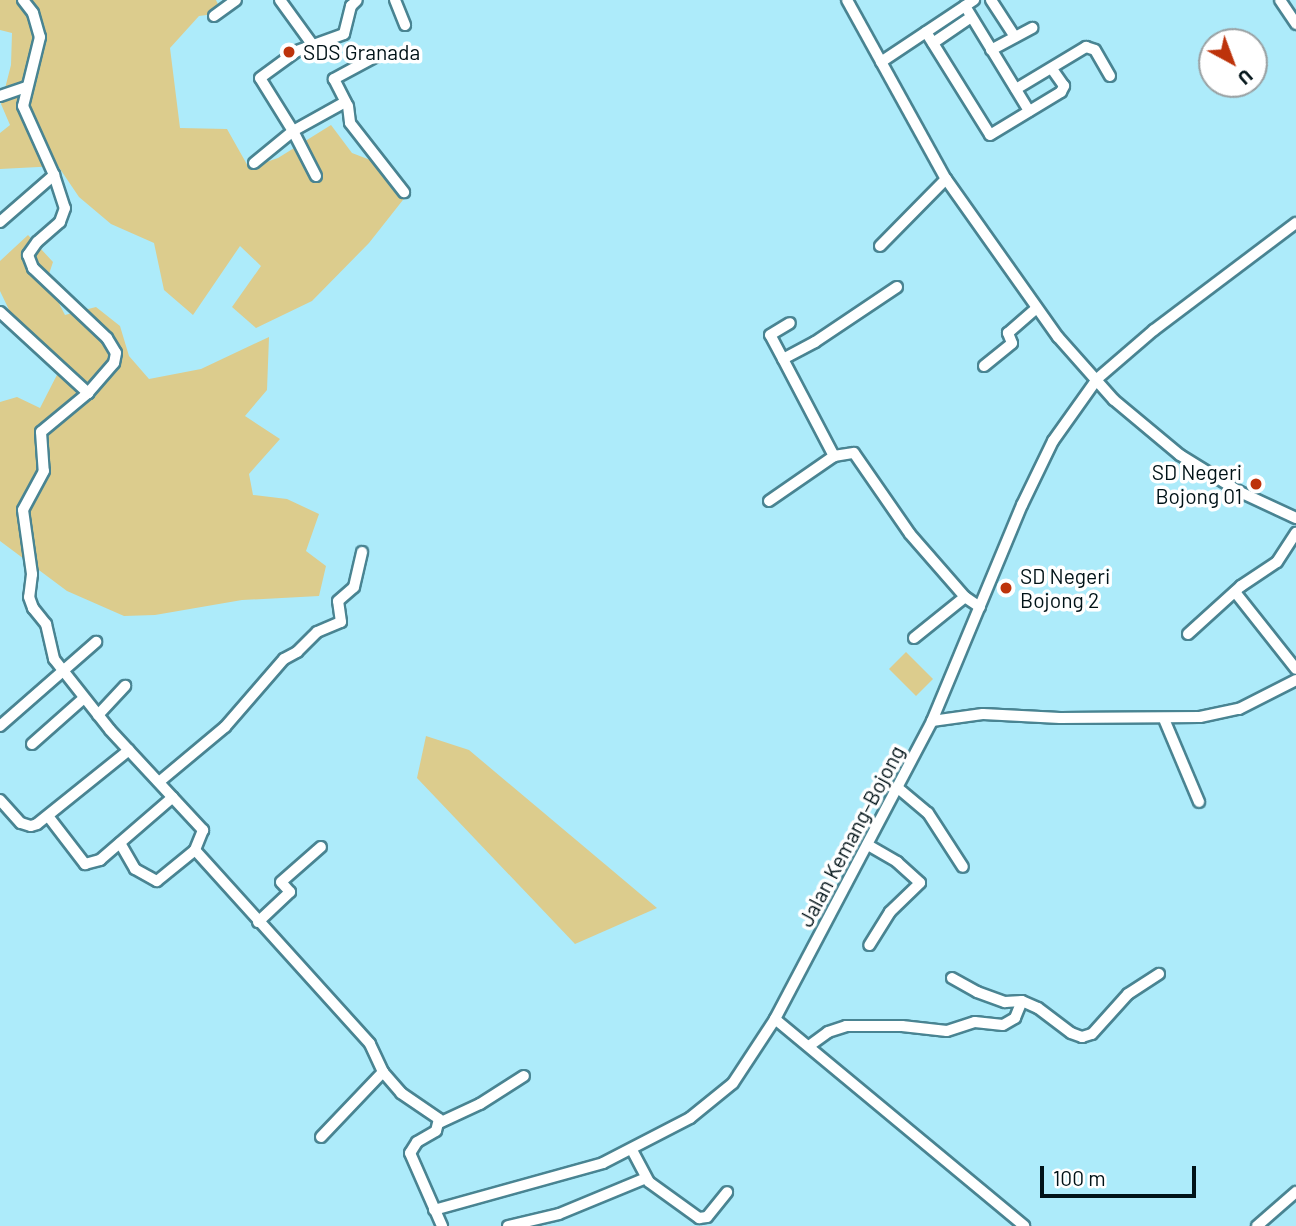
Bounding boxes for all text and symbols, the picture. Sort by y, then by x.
north arrow [1198,28,1268,98]
place label: SDS Granada [303,39,420,65]
marker: SDS Granada [281,44,297,60]
text: U [1234,65,1258,90]
place label: SD Negeri Bojong 01 [1152,459,1242,509]
marker: SD Negeri Bojong 01 [1248,476,1264,492]
place label: SD Negeri Bojong 2 [1020,563,1110,613]
marker: SD Negeri Bojong 2 [998,580,1014,596]
street label: Jalan Kemang–Bojong [793,741,909,931]
scale bar [1044,1152,1200,1196]
text: 100 m [1053,1165,1106,1190]

